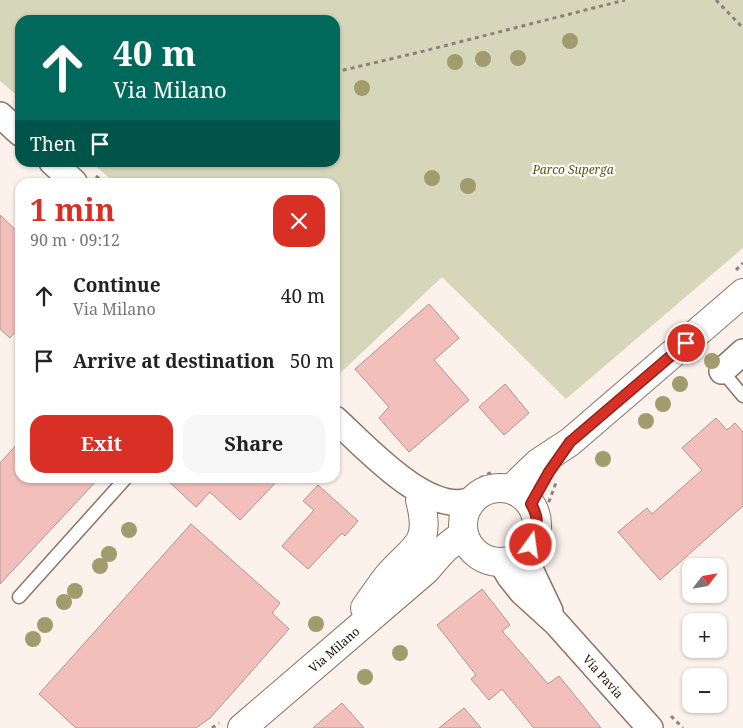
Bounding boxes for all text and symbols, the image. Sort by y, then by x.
text: 40 m [113,29,196,76]
icon: ahead [30,35,95,100]
text: Via Milano [113,74,227,104]
icon: arrive [86,130,114,158]
text: Then [30,131,76,157]
park label: Parco Superga [531,161,614,178]
text: 1 min [30,189,115,230]
button: close [273,195,325,247]
text: 90 m · 09:12 [30,229,120,251]
text: Continue [73,272,161,298]
icon: ahead [30,282,58,310]
text: 40 m [281,283,325,309]
text: Via Milano [73,298,156,320]
pin [665,322,707,364]
icon: arrive [672,329,700,357]
icon: arrive [30,347,58,375]
text: Arrive at destination [73,348,275,374]
text: 50 m [290,348,334,374]
button: Exit [30,415,173,473]
button: Share [183,415,325,473]
position arrow [504,518,556,570]
north arrow [682,558,728,602]
map controls [682,558,727,713]
button: + [682,613,727,658]
street label: Via Milano [305,622,363,676]
street label: Via Pavia [579,651,628,702]
button: − [682,668,727,713]

